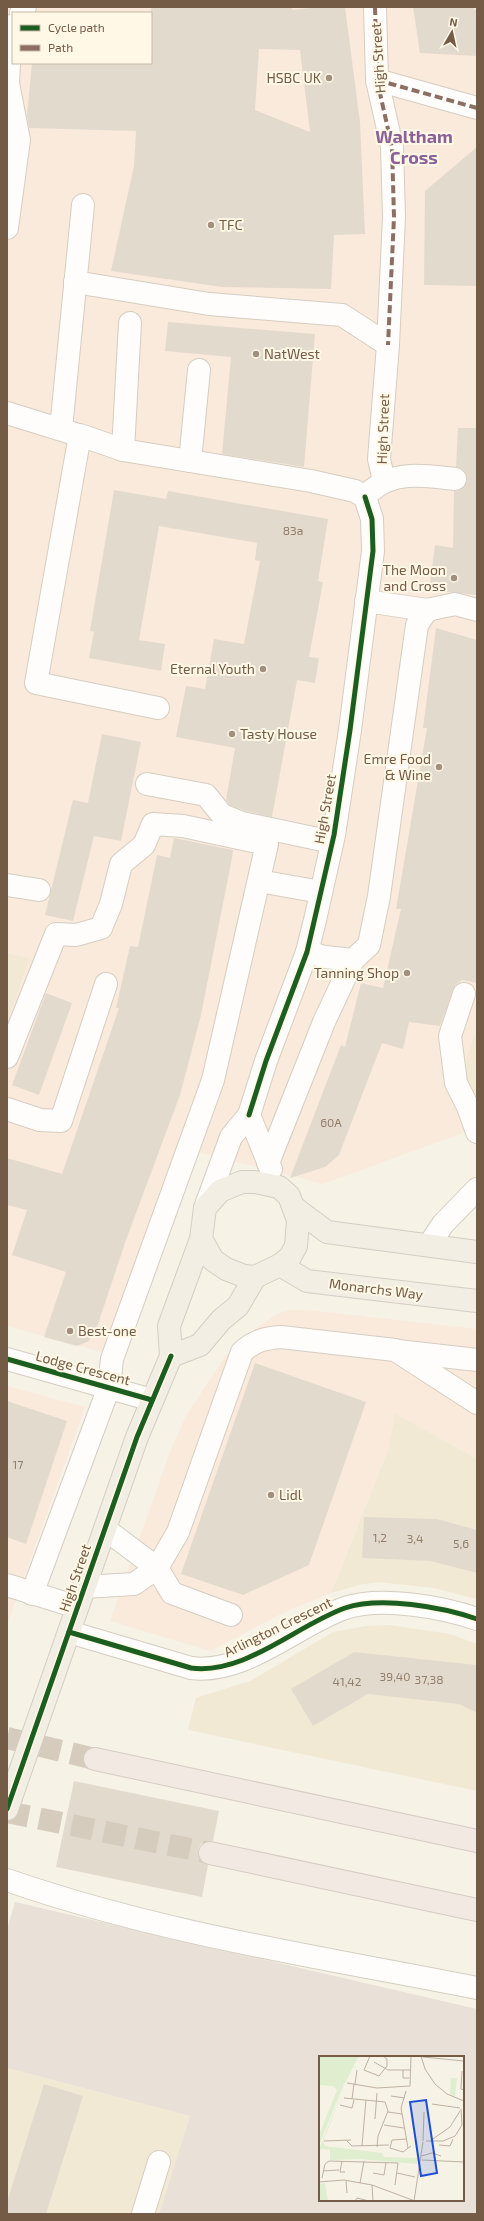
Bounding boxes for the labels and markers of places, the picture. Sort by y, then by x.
place label: HSBC UK [266,69,322,86]
marker: HSBC UK [324,73,334,83]
place label: TFC [219,216,243,233]
marker: TFC [206,220,216,230]
place label: NatWest [264,345,320,362]
marker: NatWest [251,349,261,359]
place label: The Moon and Cross [383,561,446,594]
marker: The Moon and Cross [449,573,459,583]
place label: Eternal Youth [170,660,255,677]
marker: Eternal Youth [258,664,268,674]
place label: Tasty House [240,725,317,742]
marker: Tasty House [227,729,237,739]
place label: Emre Food & Wine [364,750,431,783]
marker: Emre Food & Wine [434,762,444,772]
place label: Tanning Shop [314,964,399,981]
marker: Tanning Shop [402,968,412,978]
place label: Best-one [78,1322,137,1339]
marker: Best-one [65,1326,75,1336]
place label: Lidl [279,1486,303,1503]
marker: Lidl [266,1490,276,1500]

